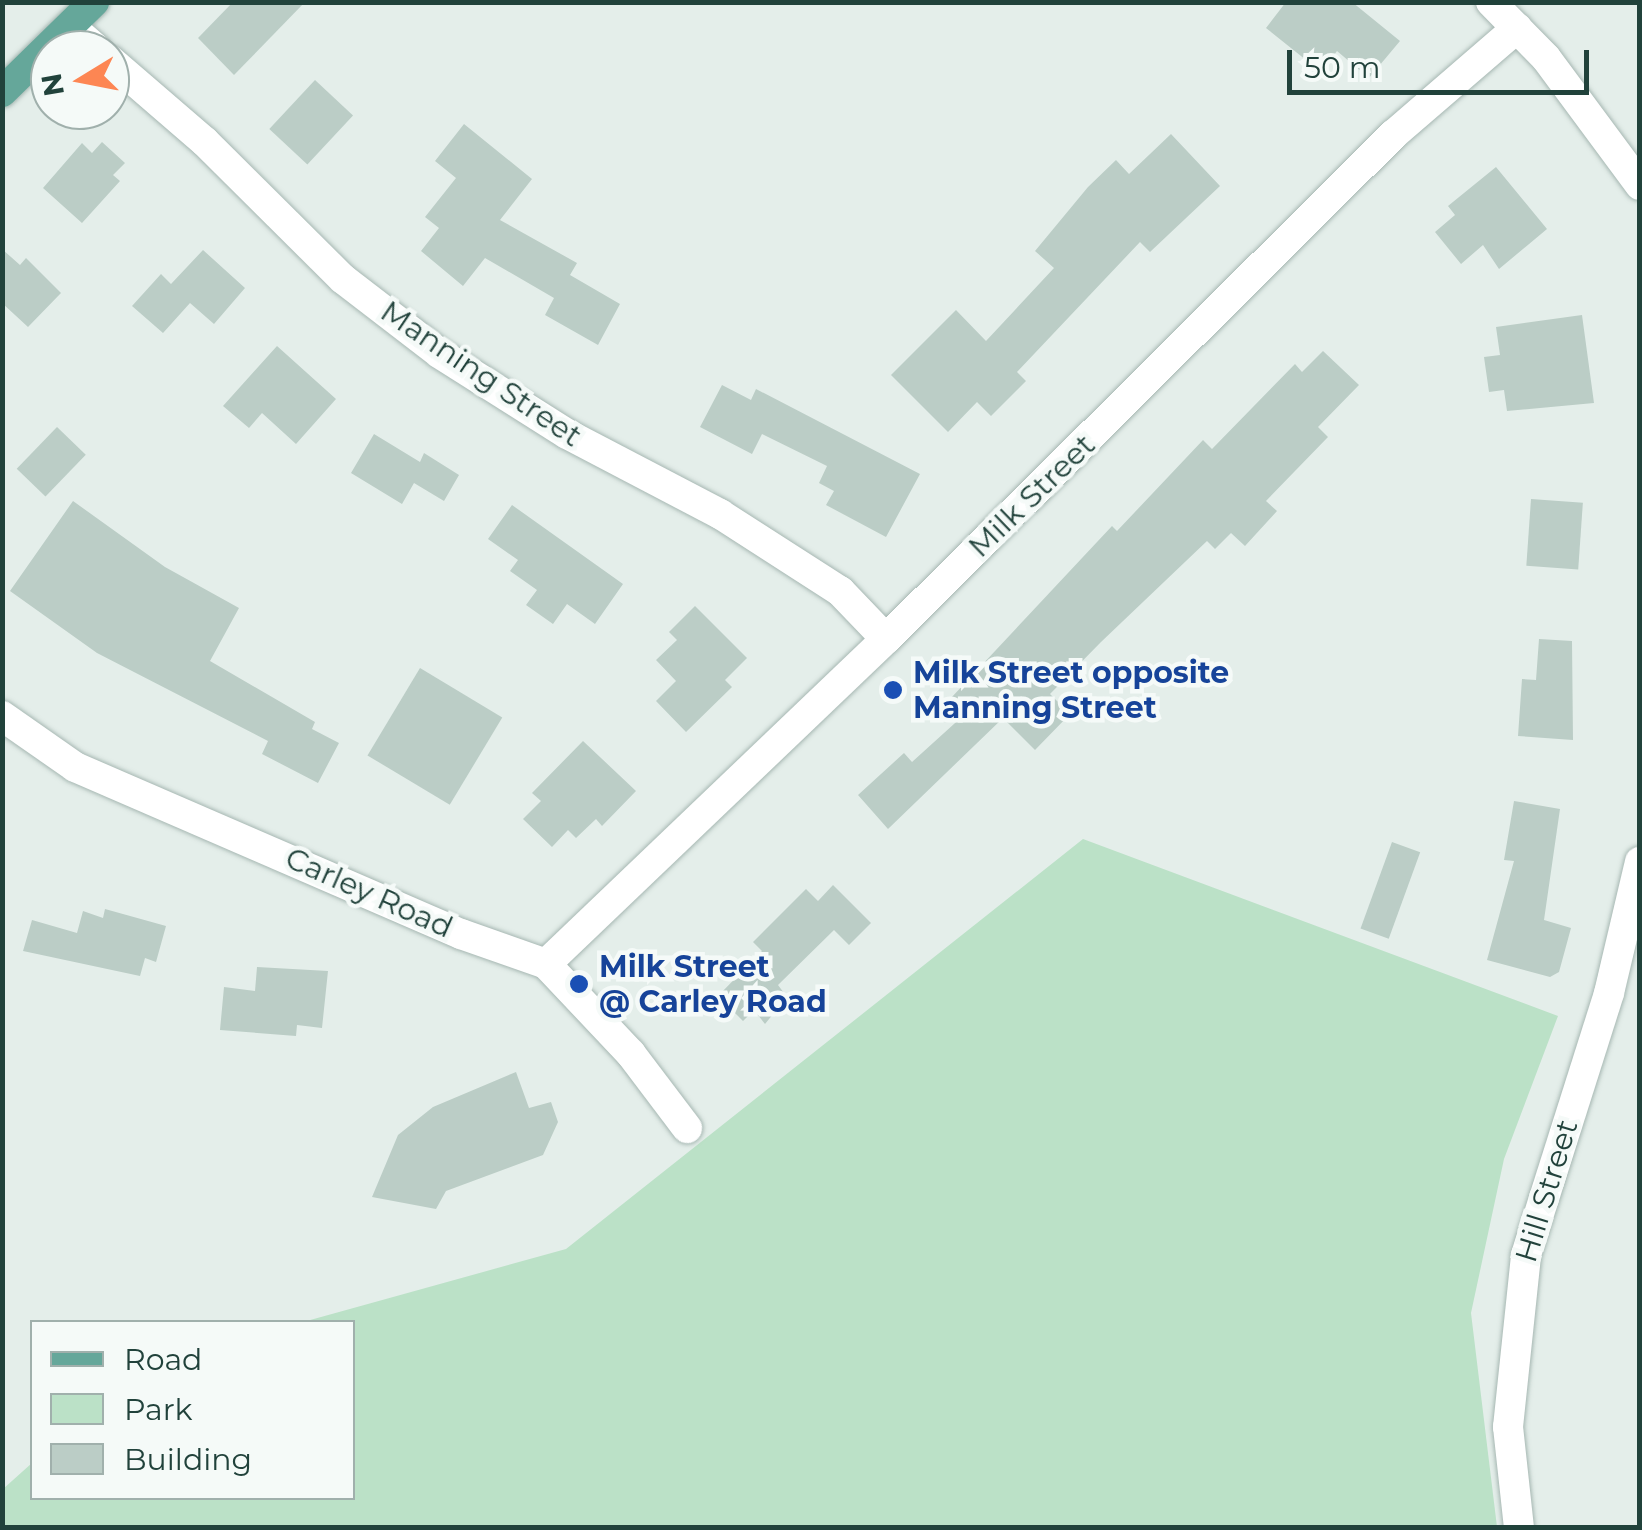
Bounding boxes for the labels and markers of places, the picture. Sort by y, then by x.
place label: Milk Street opposite Manning Street [913,655,1229,726]
marker: Milk Street opposite Manning Street [882,679,904,701]
place label: Milk Street @ Carley Road [599,949,827,1020]
marker: Milk Street @ Carley Road [568,973,590,995]

